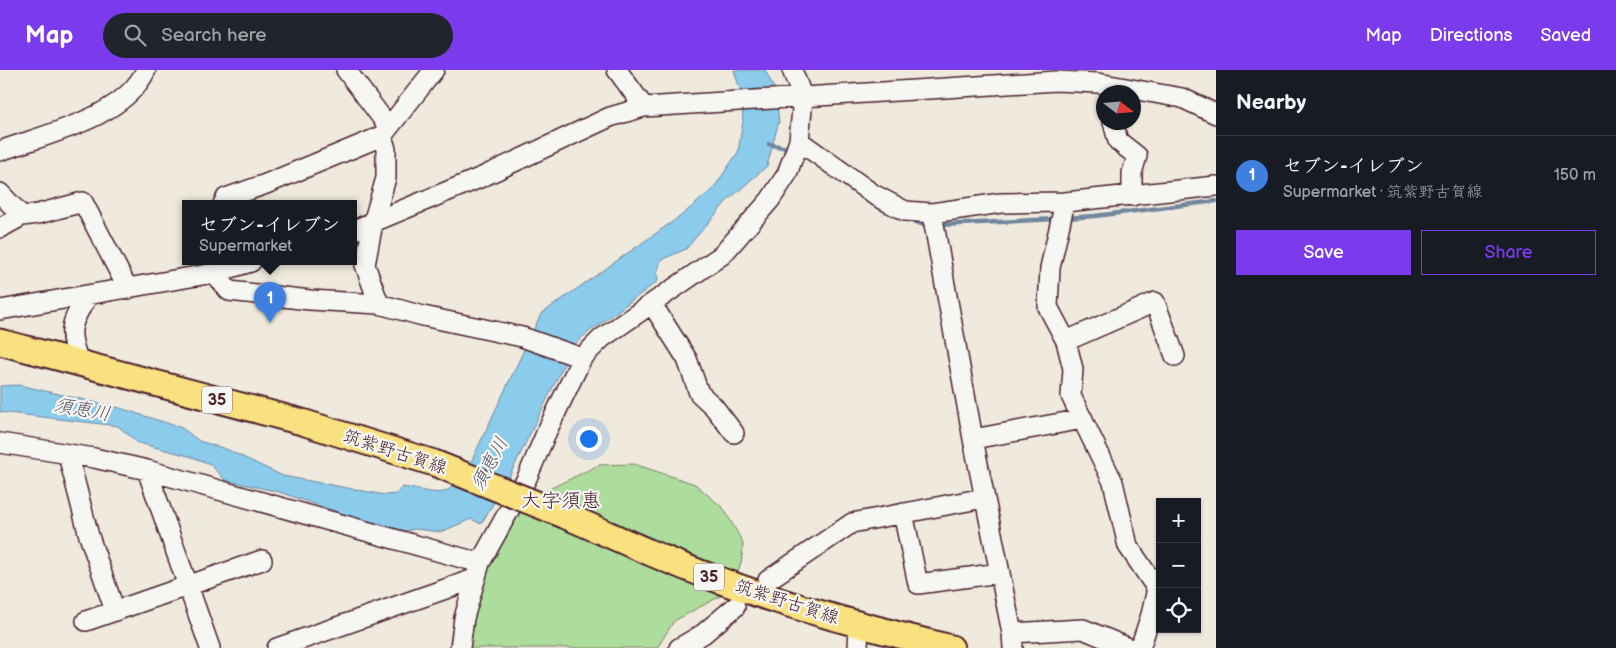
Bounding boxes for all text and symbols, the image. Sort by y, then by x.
search box [103,13,453,58]
text: Map [25,21,73,50]
icon: search [121,21,149,49]
text: Search here [161,24,267,47]
text: Map [1366,25,1402,46]
text: Directions [1430,25,1512,46]
text: Saved [1540,25,1591,46]
north arrow [1096,85,1141,130]
text: Nearby [1236,90,1306,115]
text: セブン-イレブン [1283,155,1424,178]
text: 1 [1249,166,1255,185]
text: 150 m [1554,166,1596,185]
text: Supermarket · 筑紫野古賀線 [1283,183,1483,202]
popup [182,200,357,265]
text: セブン-イレブン [199,214,340,237]
button: Save [1236,230,1411,275]
button: Share [1421,230,1596,275]
text: Supermarket [199,237,292,256]
pin: 1 [254,282,286,323]
road number: 35 [202,386,232,414]
water label: 須恵川 [52,394,112,426]
street label: 筑紫野古賀線 [340,425,450,479]
your location [576,426,602,452]
water label: 須恵川 [466,433,514,495]
district label: 大字須惠 [521,489,601,513]
map controls [1156,498,1201,633]
button: + [1156,498,1201,543]
button: − [1156,543,1201,588]
road number: 35 [694,564,724,590]
street label: 筑紫野古賀線 [732,575,842,629]
button: locate [1156,588,1201,633]

